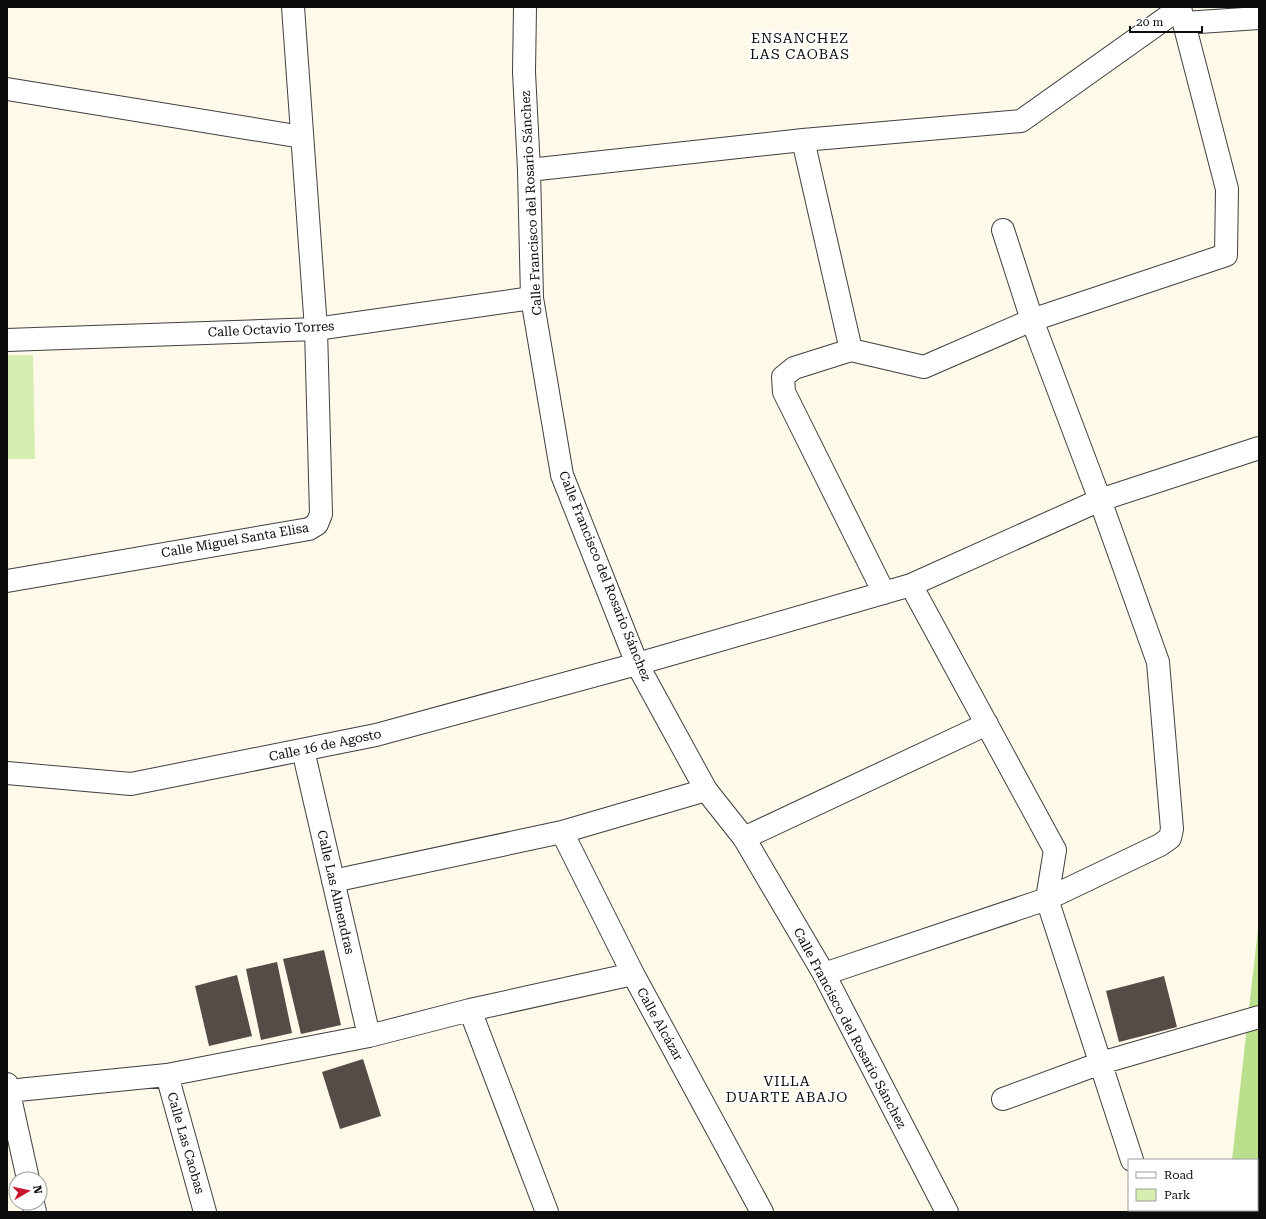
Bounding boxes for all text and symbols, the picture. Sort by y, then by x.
scale bar [1130,8,1202,34]
text: 20 m [1136,15,1163,29]
district label: ENSANCHEZ LAS CAOBAS [750,30,850,62]
street label: Calle Francisco del Rosario Sánchez [518,90,544,316]
street label: Calle Octavio Torres [207,318,335,340]
street label: Calle Francisco del Rosario Sánchez [556,469,654,683]
street label: Calle Miguel Santa Elisa [160,520,310,560]
street label: Calle 16 de Agosto [267,726,383,764]
street label: Calle Las Almendras [314,828,358,956]
street label: Calle Francisco del Rosario Sánchez [791,925,909,1131]
street label: Calle Alcázar [634,985,686,1064]
district label: VILLA DUARTE ABAJO [726,1073,848,1105]
street label: Calle Las Caobas [164,1090,208,1196]
legend [1128,1159,1258,1211]
text: Road [1164,1168,1194,1182]
north arrow [8,1171,48,1211]
text: N [30,1184,45,1195]
text: Park [1164,1188,1191,1202]

